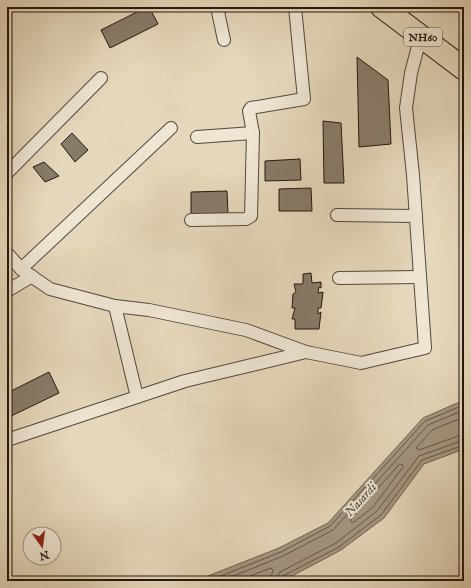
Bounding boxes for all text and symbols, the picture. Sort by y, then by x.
road number: NH60 [404,28,442,46]
water label: Nasardi [341,479,382,521]
north arrow [22,526,62,566]
text: N [37,547,51,563]

